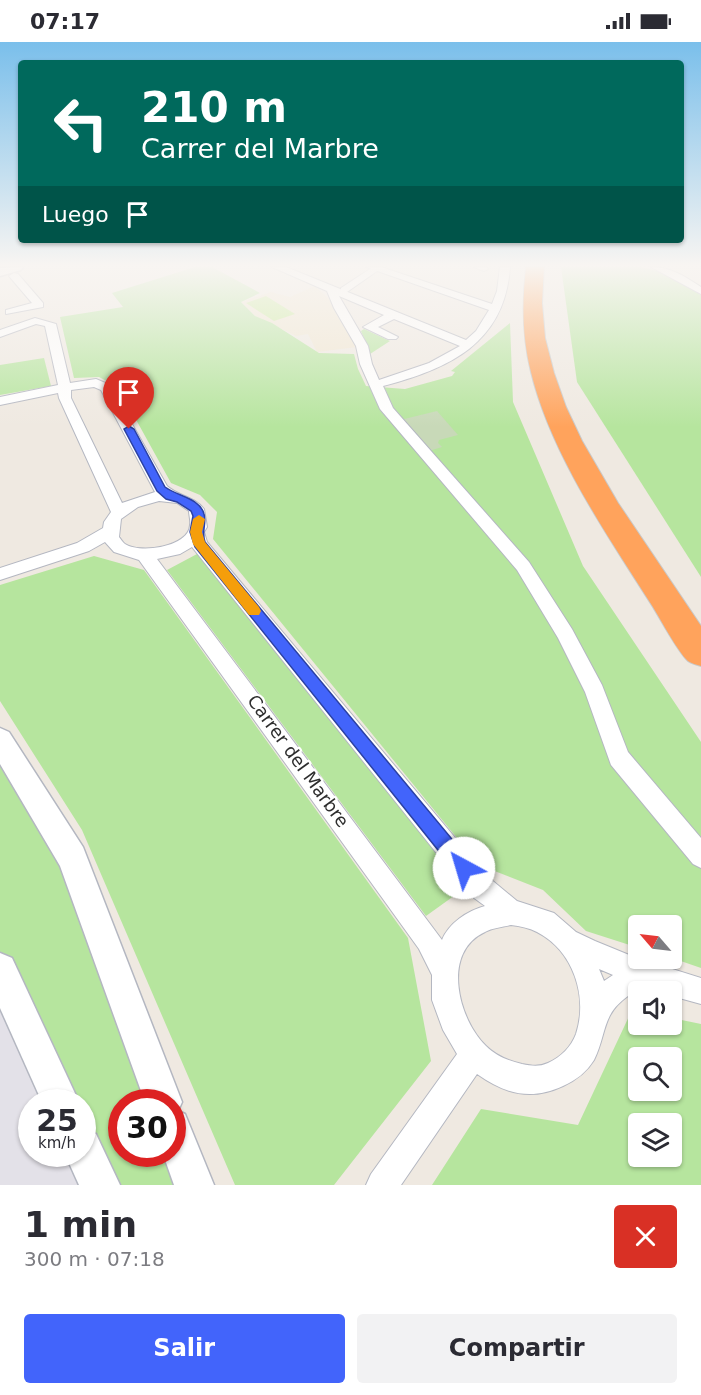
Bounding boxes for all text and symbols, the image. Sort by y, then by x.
text: 07:17 [30,9,100,34]
text: 210 m [141,83,287,132]
icon: left [42,84,120,162]
text: Carrer del Marbre [141,133,379,164]
icon: arrive [121,198,154,231]
text: Luego [42,202,109,227]
pin [103,367,154,429]
icon: arrive [112,376,145,409]
street label: Carrer del Marbre [243,690,354,831]
position arrow [432,836,496,900]
north arrow [628,915,682,969]
map controls [628,915,682,1167]
button: sound [628,981,682,1035]
button: search [628,1047,682,1101]
speed limit sign: 30 [108,1089,186,1167]
text: 25 [36,1103,78,1138]
button: layers [628,1113,682,1167]
text: km/h [38,1134,76,1152]
text: 1 min [24,1204,137,1245]
button: close [614,1205,677,1268]
text: 300 m · 07:18 [24,1247,165,1271]
button: Salir [24,1314,345,1383]
button: Compartir [357,1314,677,1383]

